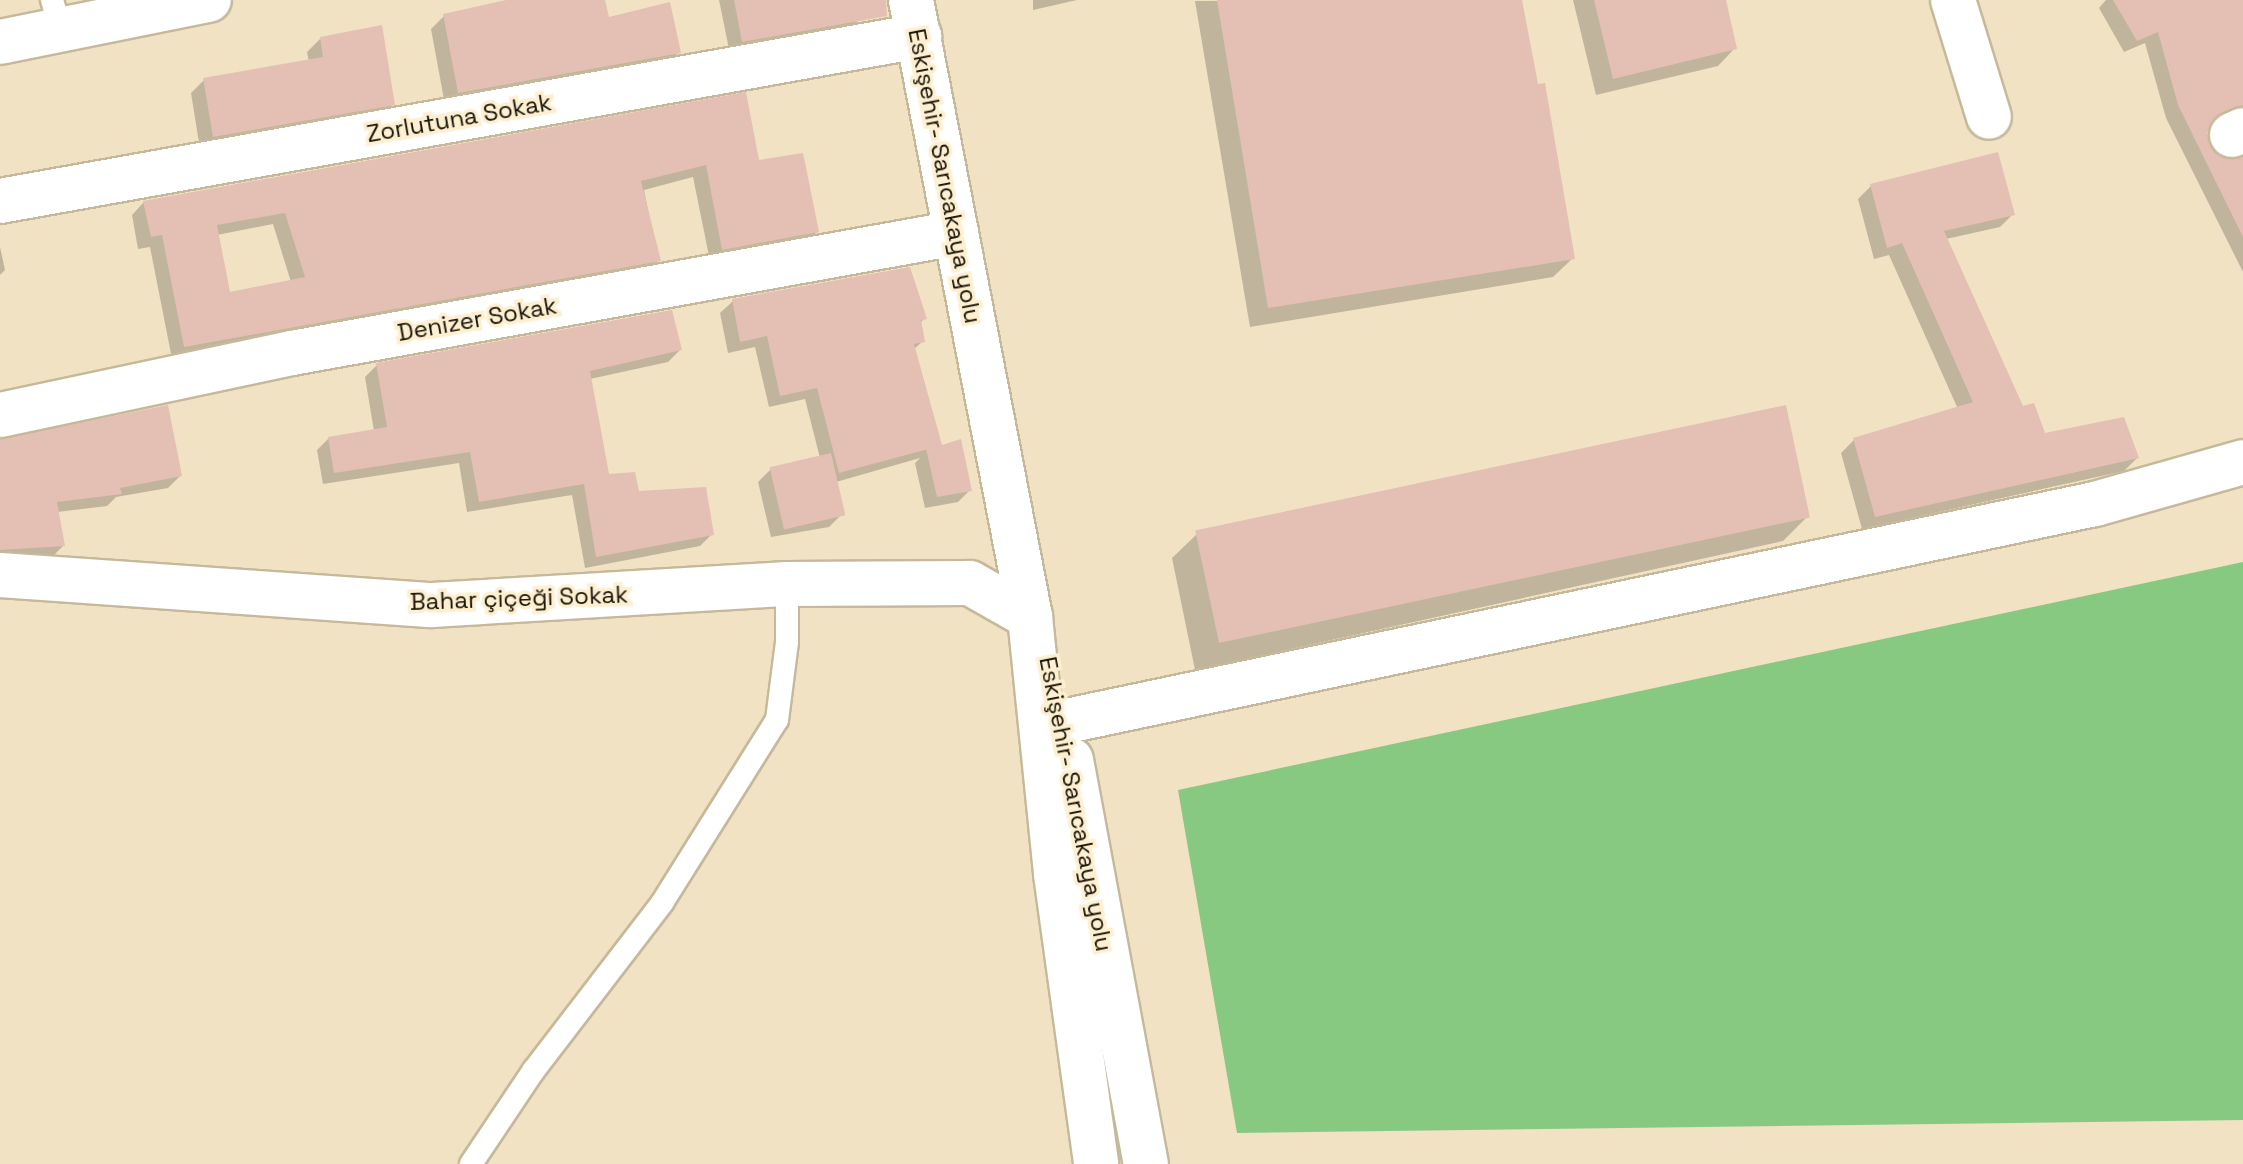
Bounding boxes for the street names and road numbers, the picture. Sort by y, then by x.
street label: Eskişehir- Sarıcakaya yolu [902,26,988,326]
street label: Zorlutuna Sokak [364,88,554,148]
street label: Denizer Sokak [395,291,559,347]
street label: Bahar çiçeği Sokak [409,580,629,616]
street label: Eskişehir- Sarıcakaya yolu [1033,654,1119,954]

